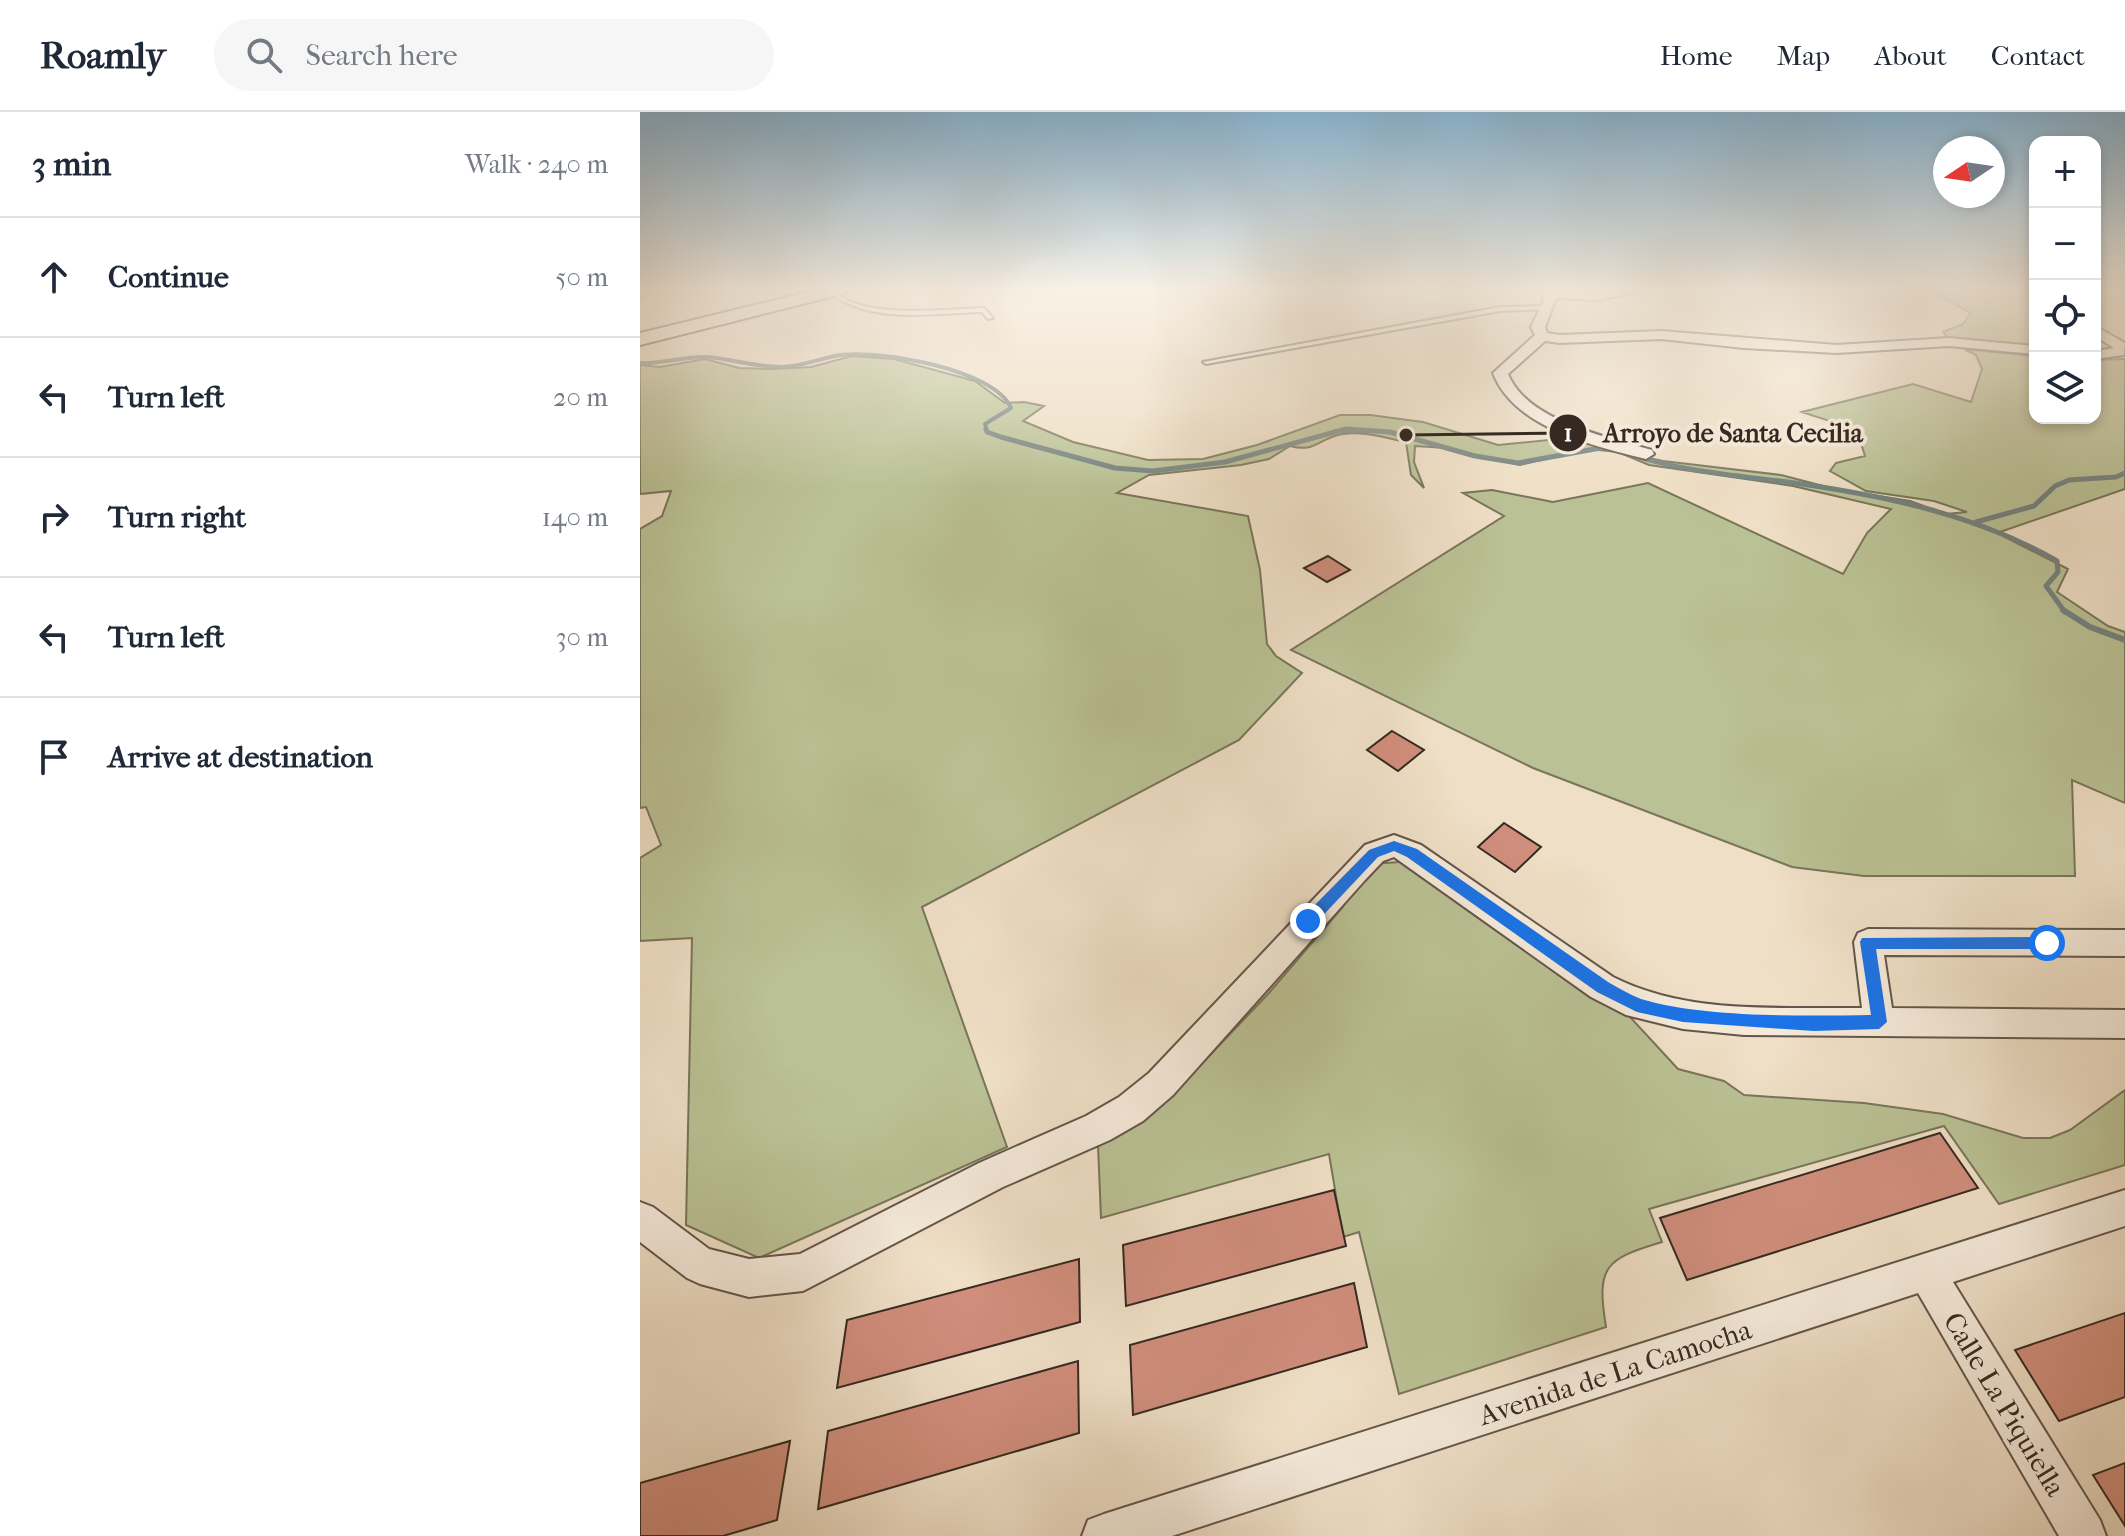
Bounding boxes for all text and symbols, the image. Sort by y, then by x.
search box [214,19,774,91]
text: Roamly [40,33,166,78]
icon: search [242,33,286,77]
text: Search here [306,38,458,73]
text: Home [1660,39,1733,72]
text: Map [1777,39,1830,72]
text: About [1874,39,1947,72]
text: Contact [1991,39,2085,72]
north arrow [1933,136,2005,208]
map controls [2029,136,2101,424]
button: + [2029,136,2101,208]
text: 3 min [32,144,111,184]
text: Walk · 240 m [465,149,608,180]
button: − [2029,208,2101,280]
icon: ahead [32,255,76,299]
text: Continue [108,260,229,295]
text: 50 m [555,262,608,293]
button: locate [2029,280,2101,352]
button: layers [2029,352,2101,424]
icon: left [32,375,76,419]
text: Turn left [108,380,225,415]
text: 20 m [553,382,608,413]
callout: Arroyo de Santa Cecilia [1548,408,1879,458]
text: Arroyo de Santa Cecilia [1601,418,1864,449]
text: 1 [1564,419,1572,447]
icon: right [32,495,76,539]
text: Turn right [108,500,246,535]
text: 140 m [542,502,608,533]
icon: left [32,615,76,659]
text: Turn left [108,620,225,655]
text: 30 m [556,622,608,653]
icon: arrive [32,735,76,779]
text: Arrive at destination [108,740,373,775]
route end [1290,903,1326,939]
route start [2029,925,2065,961]
street label: Calle La Piquiella [1937,1306,2073,1503]
street label: Avenida de La Camocha [1474,1313,1757,1432]

